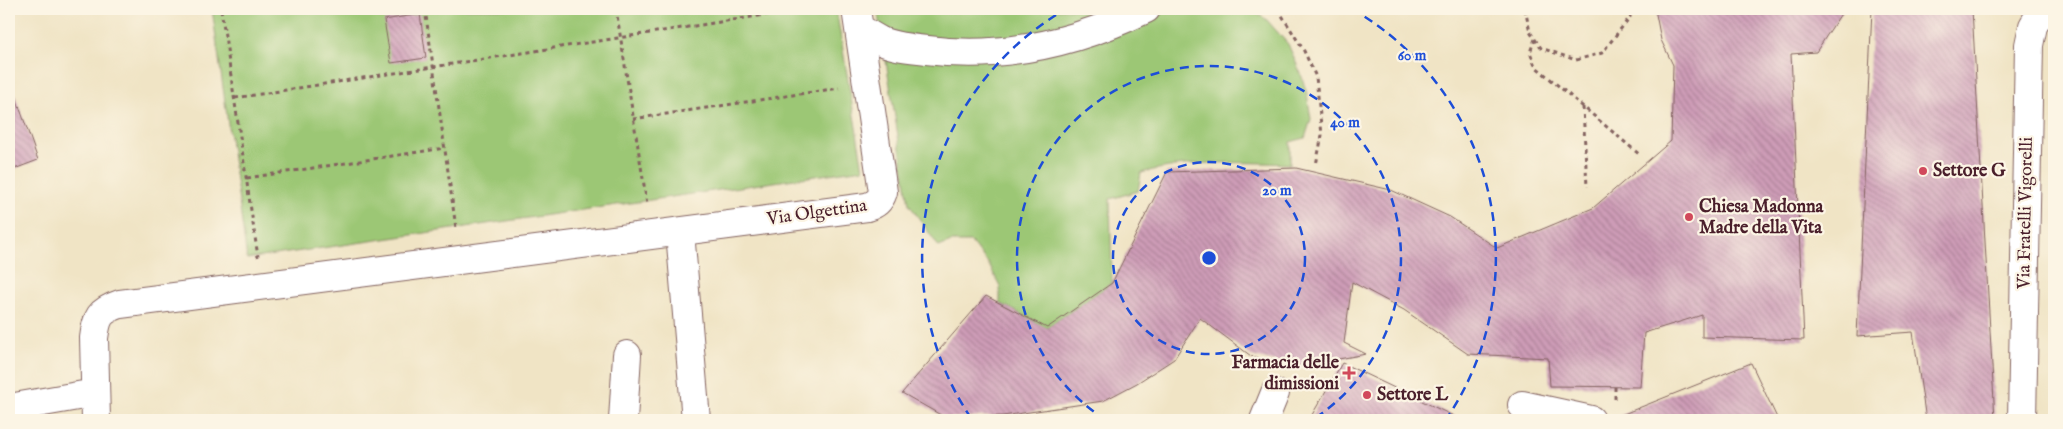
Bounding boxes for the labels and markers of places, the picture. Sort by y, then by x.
place label: Settore G [1933,160,2006,183]
marker: Settore G [1917,165,1929,177]
place label: Chiesa Madonna Madre della Vita [1699,196,1825,240]
marker: Chiesa Madonna Madre della Vita [1683,211,1695,223]
centre of rings [1200,249,1218,267]
place label: Farmacia delle dimissioni [1232,352,1340,396]
marker: Farmacia delle dimissioni [1343,367,1355,379]
place label: Settore L [1377,384,1449,407]
marker: Settore L [1361,389,1373,401]

